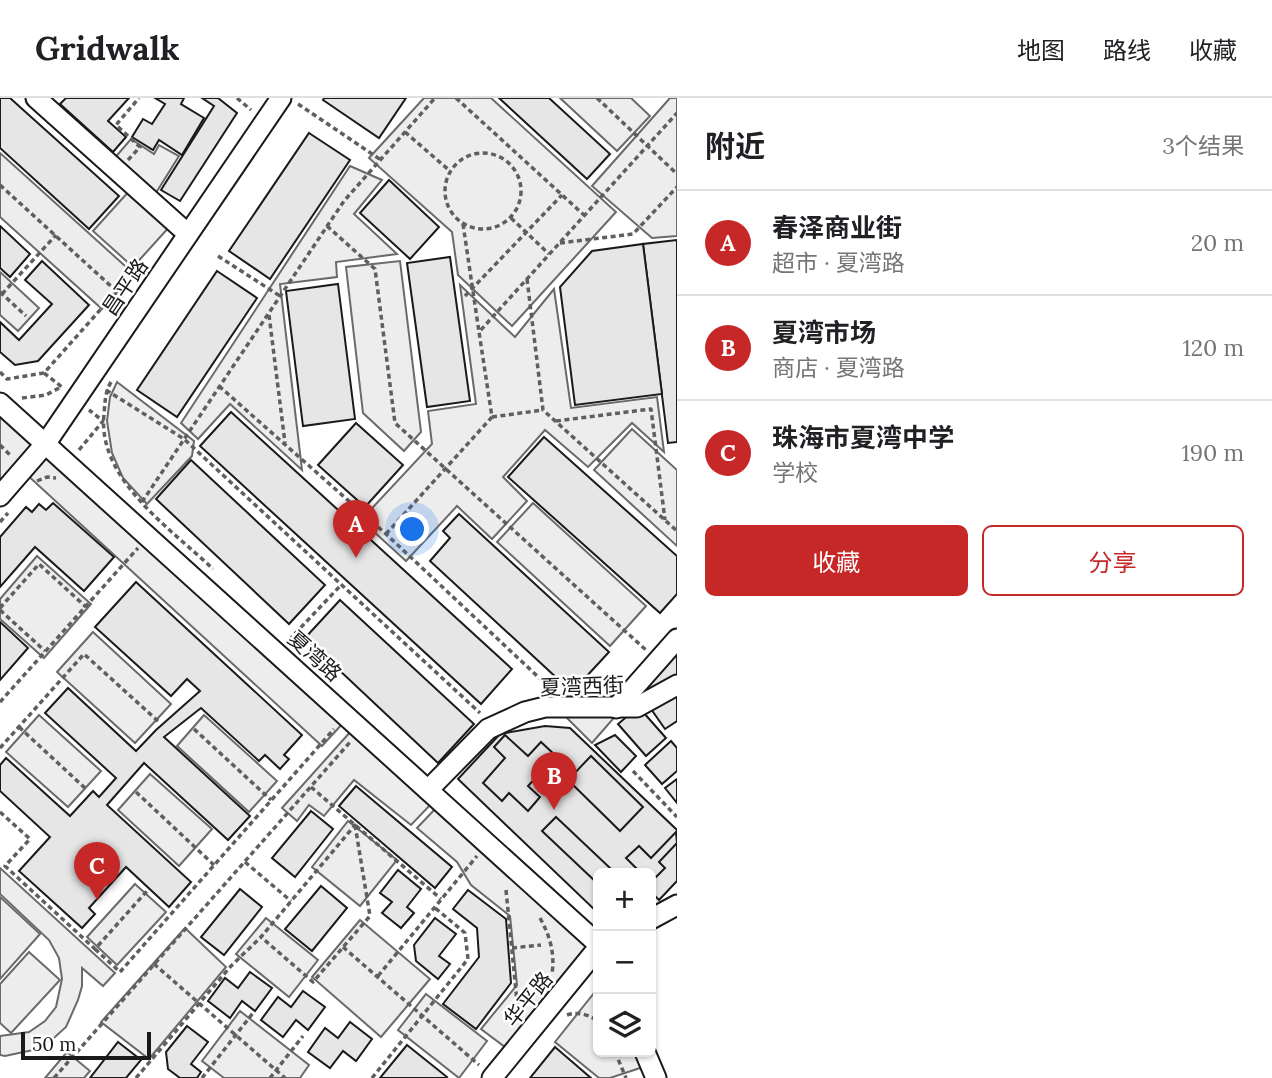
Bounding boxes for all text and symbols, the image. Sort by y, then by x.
text: Gridwalk [35,27,180,69]
text: 地图 [1017,35,1065,66]
text: 路线 [1103,35,1151,66]
text: 收藏 [1189,35,1237,66]
text: 附近 [705,127,765,165]
text: 3个结果 [1162,131,1244,160]
text: 春泽商业街 [772,211,902,244]
text: A [720,228,736,257]
text: 20 m [1191,228,1244,257]
text: 超市 · 夏湾路 [772,248,905,277]
street label: 昌平路 [96,253,154,321]
text: 夏湾市场 [772,316,876,349]
text: B [720,333,736,362]
text: 120 m [1182,333,1244,362]
text: 商店 · 夏湾路 [772,353,905,382]
text: 珠海市夏湾中学 [772,421,954,454]
text: C [720,438,736,467]
text: 190 m [1181,438,1244,467]
text: 学校 [772,458,818,487]
pin: A [333,500,379,558]
your location [395,512,429,546]
button: 收藏 [705,525,968,596]
button: 分享 [982,525,1244,596]
street label: 夏湾路 [283,625,347,687]
street label: 夏湾西街 [540,671,624,701]
pin: B [531,752,577,810]
pin: C [74,842,120,900]
map controls [593,868,656,1057]
button: + [593,868,656,931]
button: − [593,931,656,994]
street label: 华平路 [498,966,558,1032]
button: layers [593,994,656,1057]
scale bar [21,1029,150,1061]
text: 50 m [32,1032,76,1056]

